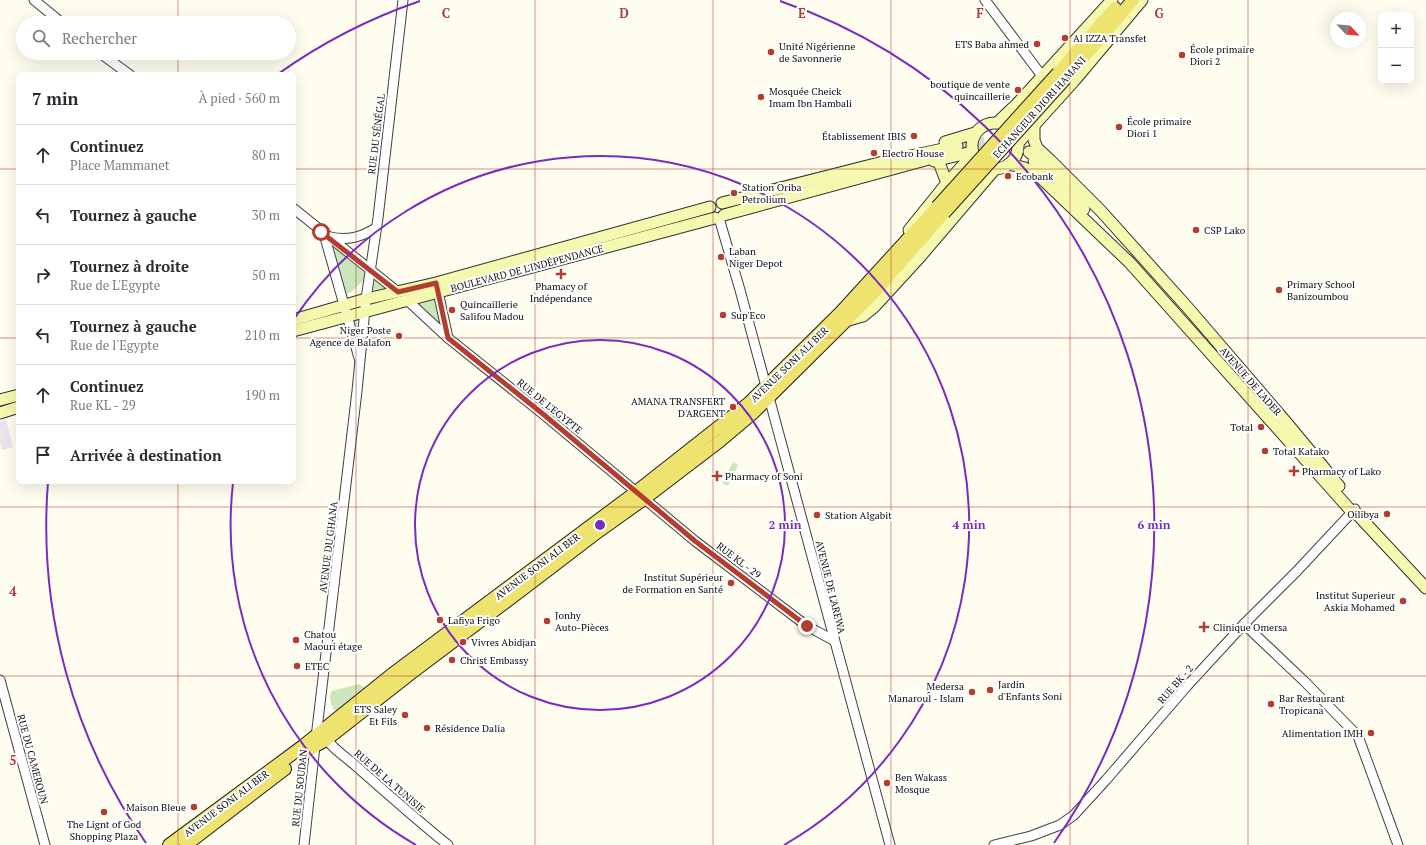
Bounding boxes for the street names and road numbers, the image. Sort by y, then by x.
street label: ECHANGEUR DIORI HAMANI [990,53,1089,161]
street label: RUE DU SÉNÉGAL [365,93,388,175]
street label: BOULEVARD DE L'INDÉPENDANCE [449,242,605,295]
street label: AVENUE SONI ALI BER [748,323,831,405]
street label: AVENUE DE L'ADER [1217,344,1285,419]
street label: RUE DE L'EGYPTE [514,376,585,437]
street label: AVENUE DU GHANA [316,500,341,594]
street label: AVENUE SONI ALI BER [492,530,583,603]
street label: RUE KL - 29 [714,539,763,581]
street label: AVENUE DE L'AREWA [813,539,848,635]
street label: RUE BK - 2 [1155,662,1196,707]
street label: RUE DU CAMEROUN [14,713,51,806]
street label: RUE DE LA TUNISIE [352,747,428,816]
street label: RUE DU SOUDAN [289,748,310,827]
street label: AVENUE SONI ALI BER [181,767,272,840]

